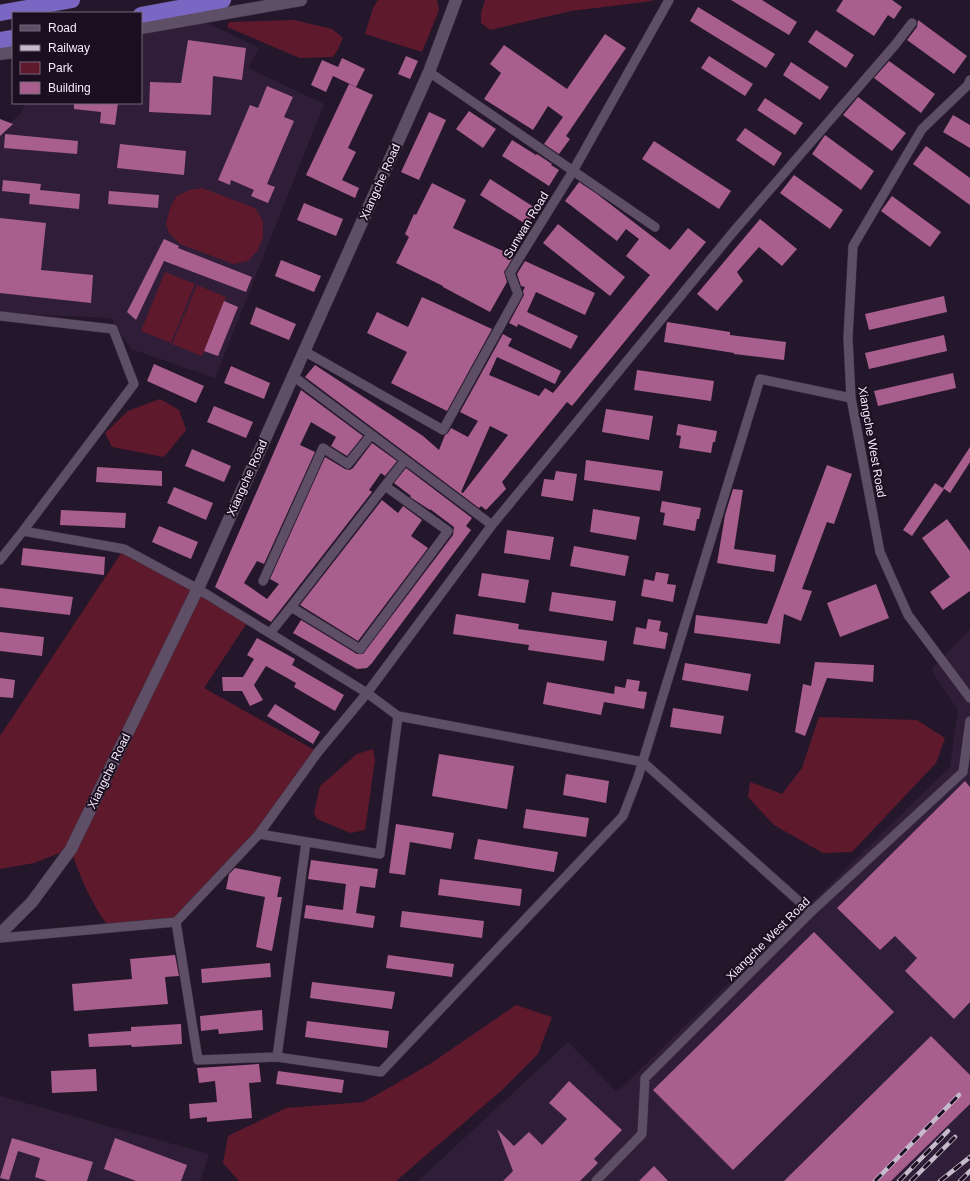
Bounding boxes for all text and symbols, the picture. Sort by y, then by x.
legend [12,12,142,104]
text: Road [48,21,77,35]
text: Railway [48,41,90,55]
text: Park [48,61,74,75]
text: Building [48,81,91,95]
street label: Xiangche Road [357,142,403,222]
street label: Sunwan Road [501,189,551,261]
street label: Xiangche West Road [855,385,889,499]
street label: Xiangche Road [224,438,270,518]
street label: Xiangche Road [85,731,133,811]
street label: Xiangche West Road [723,894,813,984]

